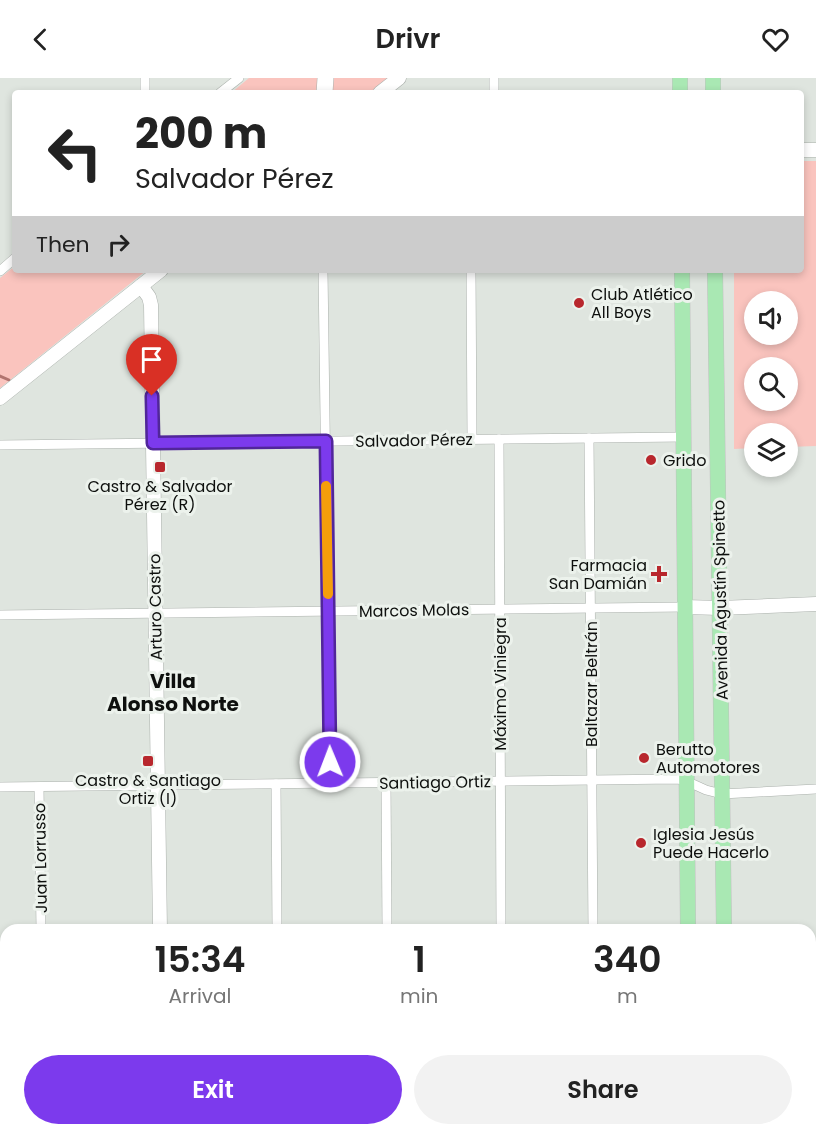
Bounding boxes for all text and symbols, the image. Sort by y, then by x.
text: Drivr [376,20,440,57]
icon: back [24,23,57,56]
icon: heart [759,23,792,56]
text: 200 m [135,104,267,163]
icon: left [36,114,114,192]
text: Salvador Pérez [135,160,333,197]
icon: right [102,228,135,261]
text: Then [36,229,90,260]
place label: Club Atlético All Boys [591,283,693,324]
map controls [744,291,798,477]
button: sound [744,291,798,345]
marker: Club Atlético All Boys [572,296,586,310]
pin [126,334,177,396]
icon: arrive [135,343,168,376]
button: search [744,357,798,411]
button: layers [744,423,798,477]
street label: Salvador Pérez [355,428,473,453]
place label: Grido [663,449,706,472]
marker: Grido [644,453,658,467]
marker: Castro & Salvador Pérez (R) [153,460,167,474]
place label: Castro & Salvador Pérez (R) [88,475,232,516]
street label: Avenida Agustín Spinetto [707,500,734,700]
street label: Arturo Castro [143,553,168,661]
place label: Farmacia San Damián [549,554,647,595]
marker: Farmacia San Damián [652,567,666,581]
street label: Marcos Molas [359,598,469,623]
street label: Máximo Viniegra [489,617,512,751]
street label: Baltazar Beltrán [580,621,603,747]
district label: Villa Alonso Norte [107,667,239,718]
position arrow [298,730,362,794]
place label: Berutto Automotores [656,738,760,779]
marker: Berutto Automotores [637,751,651,765]
marker: Castro & Santiago Ortiz (I) [141,754,155,768]
place label: Castro & Santiago Ortiz (I) [75,769,221,810]
street label: Santiago Ortiz [379,770,491,795]
street label: Juan Lorrusso [28,803,53,913]
place label: Iglesia Jesús Puede Hacerlo [653,823,769,864]
marker: Iglesia Jesús Puede Hacerlo [634,836,648,850]
text: 15:34 [155,934,246,985]
text: 1 [413,934,426,985]
text: 340 [593,934,662,985]
text: Arrival [169,982,232,1010]
text: min [400,982,438,1010]
text: m [617,982,637,1010]
button: Exit [24,1055,402,1124]
button: Share [414,1055,792,1124]

